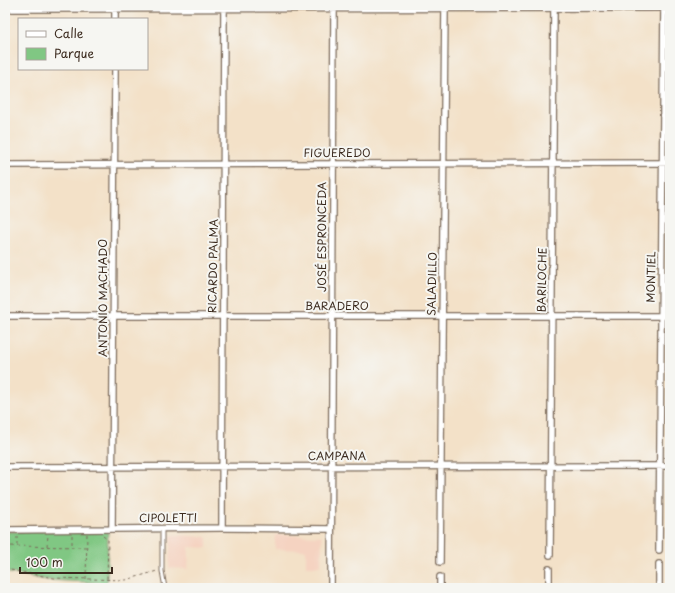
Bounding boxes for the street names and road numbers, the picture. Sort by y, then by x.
street label: FIGUEREDO [303,144,371,161]
street label: JOSÉ ESPRONCEDA [313,182,330,292]
street label: RICARDO PALMA [203,219,222,313]
street label: ANTONIO MACHADO [94,239,111,357]
street label: BARILOCHE [532,247,551,313]
street label: MONTIEL [642,251,659,303]
street label: SALADILLO [422,252,441,316]
street label: BARADERO [305,297,369,314]
street label: CAMPANA [308,447,366,464]
street label: CIPOLETTI [139,509,197,526]

